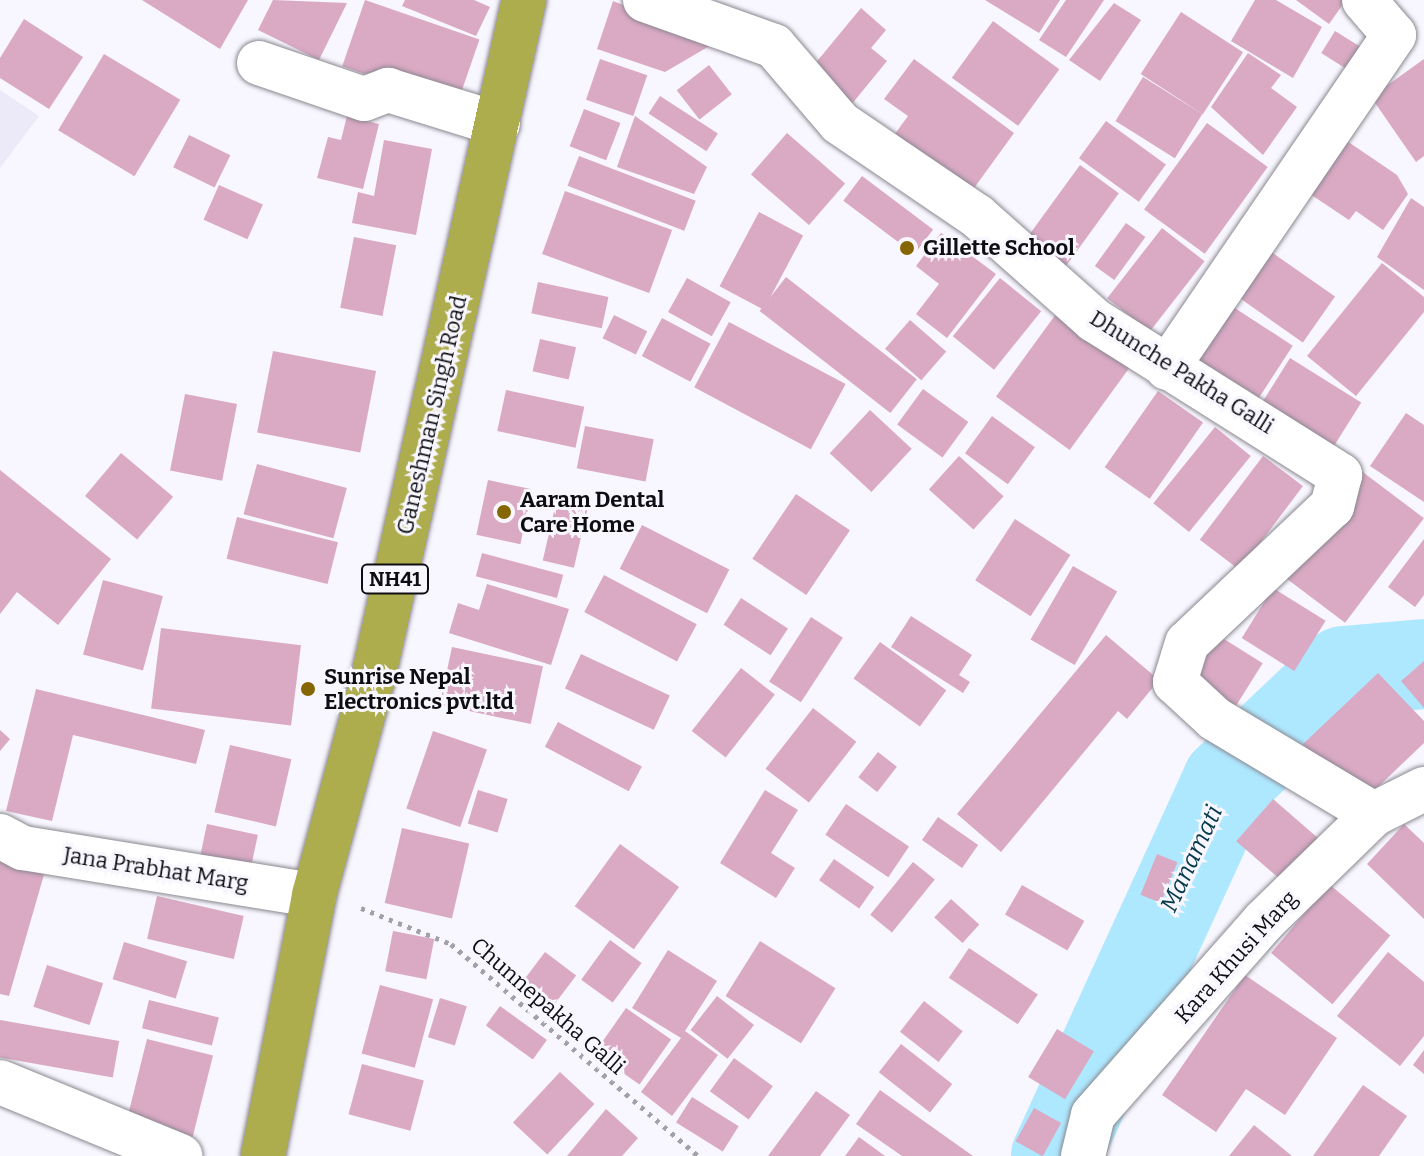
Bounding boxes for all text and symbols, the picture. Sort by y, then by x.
place label: Gillette School [923,235,1075,261]
marker: Gillette School [898,239,916,257]
street label: Ganeshman Singh Road [392,293,472,537]
street label: Dhunche Pakha Galli [1085,305,1279,439]
place label: Aaram Dental Care Home [520,486,664,538]
marker: Aaram Dental Care Home [495,503,513,521]
road number: NH41 [361,563,429,595]
place label: Sunrise Nepal Electronics pvt.ltd [324,663,514,714]
marker: Sunrise Nepal Electronics pvt.ltd [299,680,317,698]
water label: Manamati [1155,801,1229,917]
street label: Jana Prabhat Marg [62,841,250,897]
street label: Kara Khusi Marg [1170,885,1302,1029]
street label: Chunnepakha Galli [466,932,630,1080]

